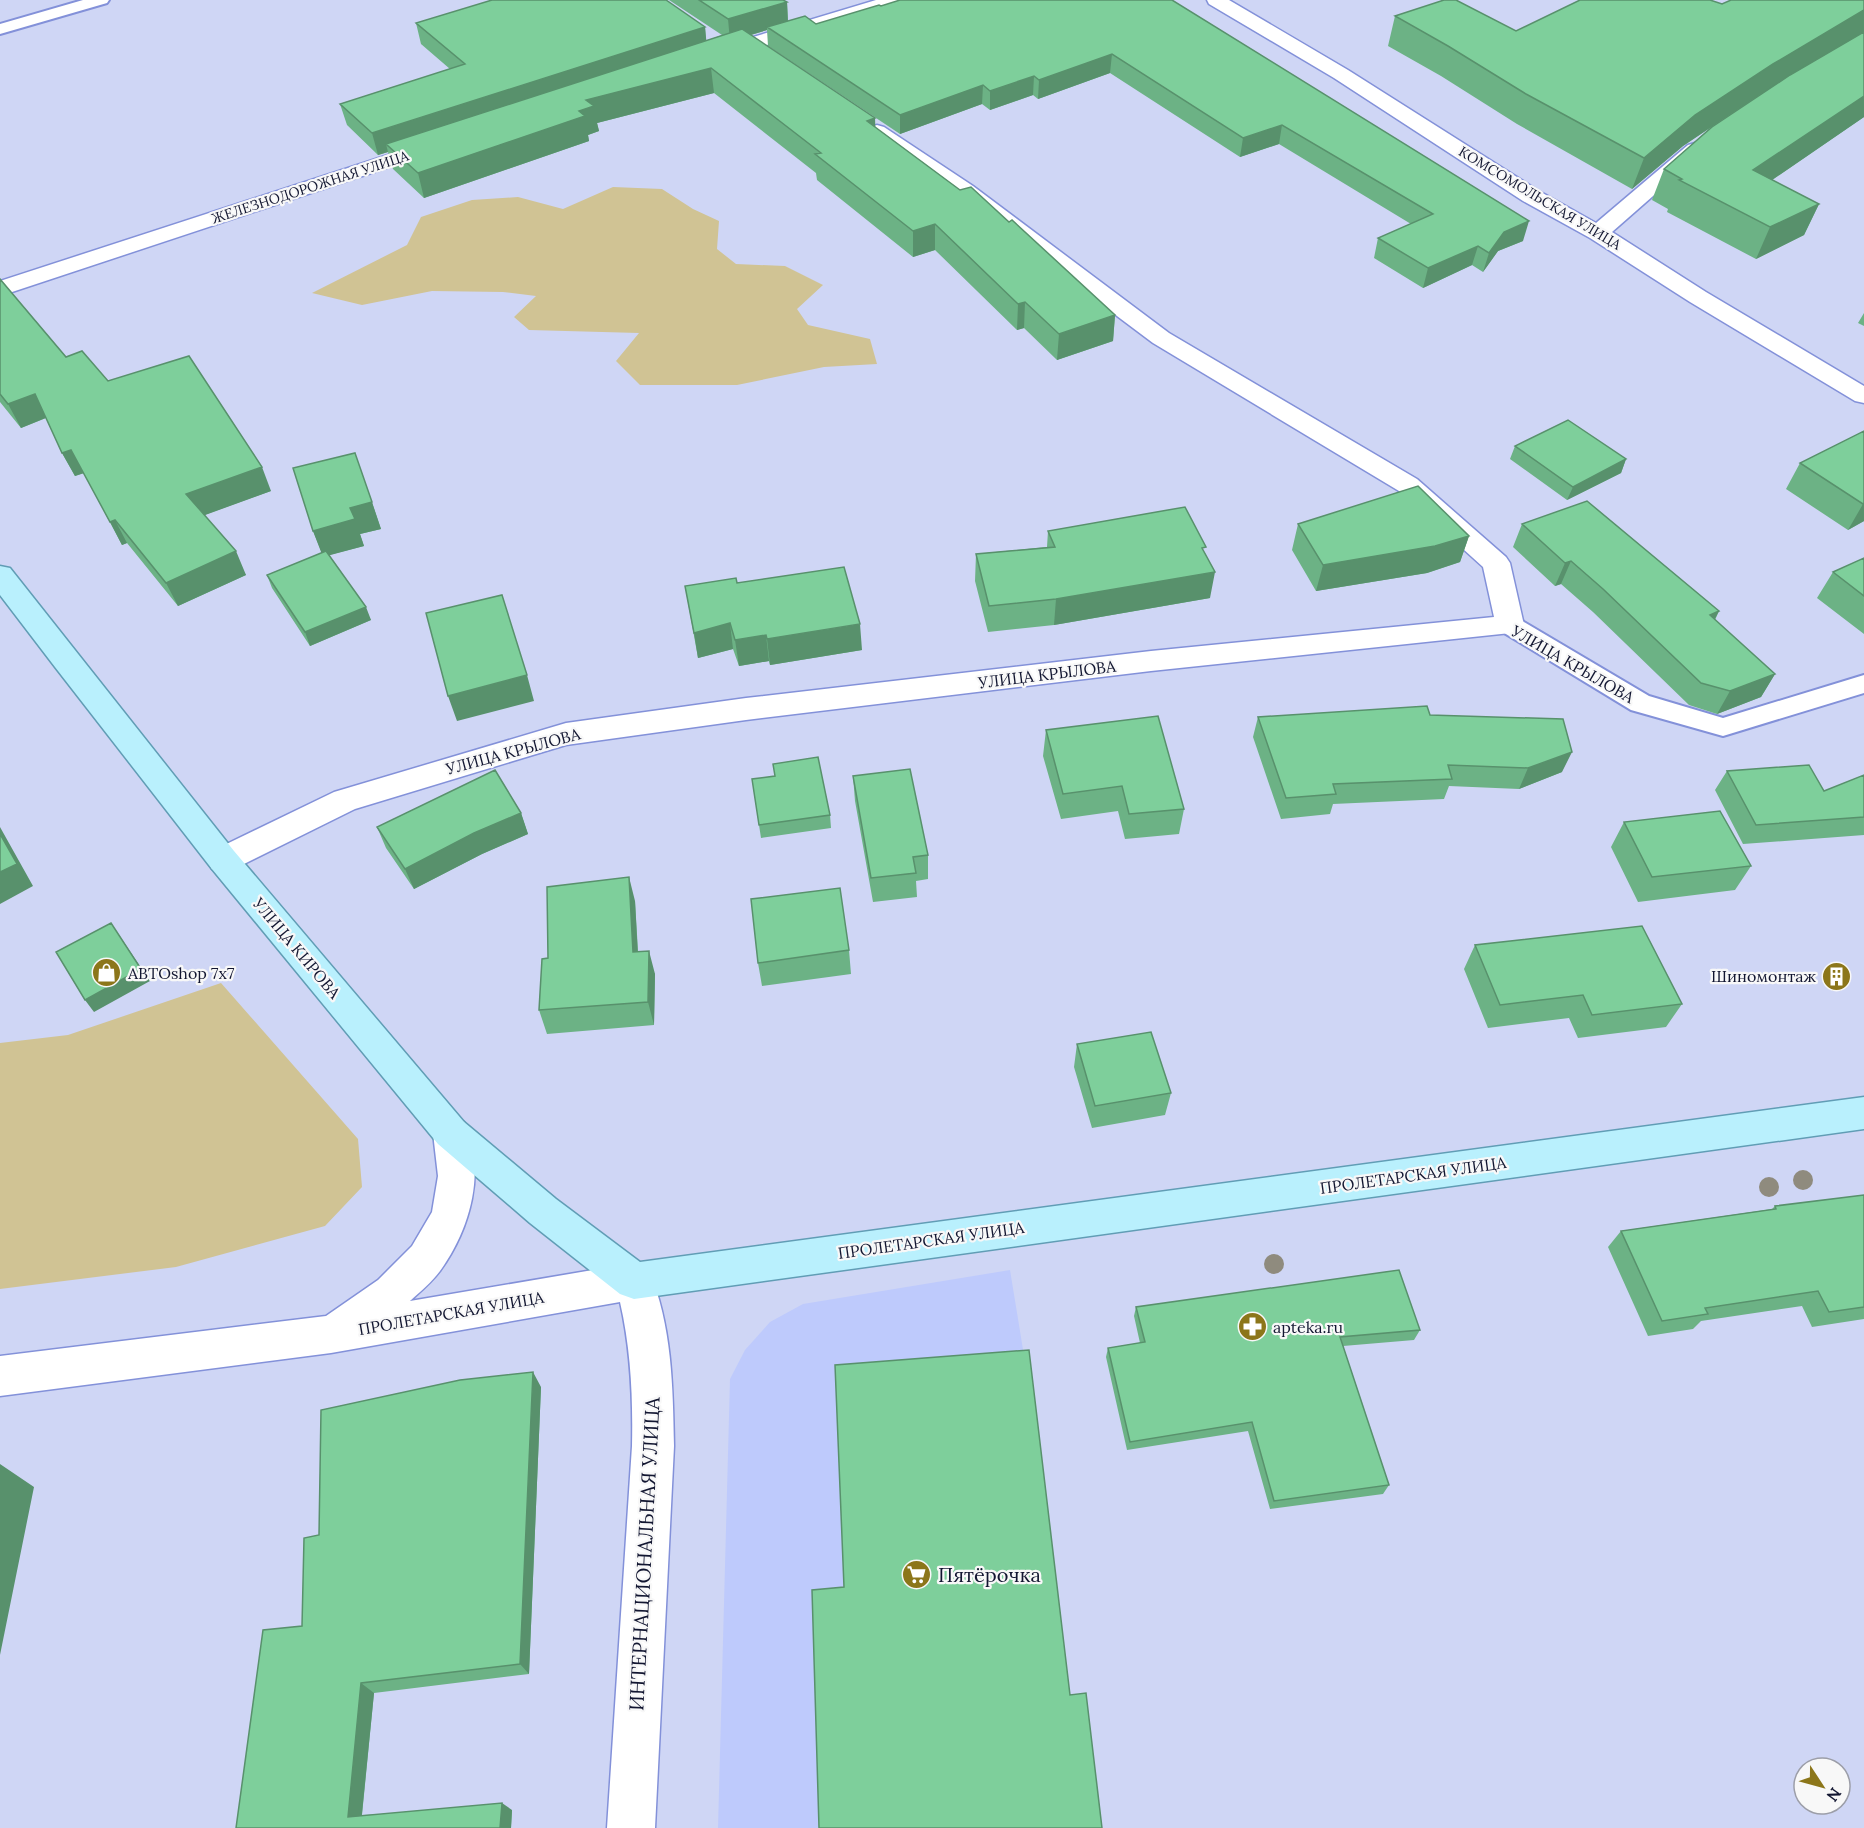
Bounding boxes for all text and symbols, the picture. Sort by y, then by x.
street label: КОМСОМОЛЬСКАЯ УЛИЦА [1455,142,1625,254]
street label: ЖЕЛЕЗНОДОРОЖНАЯ УЛИЦА [209,146,411,227]
street label: УЛИЦА КРЫЛОВА [1507,620,1639,708]
street label: УЛИЦА КРЫЛОВА [976,656,1118,692]
street label: УЛИЦА КРЫЛОВА [443,723,583,779]
street label: УЛИЦА КИРОВА [248,893,346,1003]
shop icon: АВТОshop 7x7 [91,957,123,989]
building icon: Шиномонтаж [1821,960,1853,992]
place label: АВТОshop 7x7 [127,963,235,983]
place label: Шиномонтаж [1711,966,1817,986]
street label: ПРОЛЕТАРСКАЯ УЛИЦА [1319,1152,1508,1198]
street label: ПРОЛЕТАРСКАЯ УЛИЦА [837,1217,1026,1263]
street label: ПРОЛЕТАРСКАЯ УЛИЦА [357,1287,546,1339]
pharmacy icon: apteka.ru [1236,1311,1268,1343]
place label: apteka.ru [1273,1317,1343,1337]
street label: ИНТЕРНАЦИОНАЛЬНАЯ УЛИЦА [623,1396,665,1711]
supermarket icon: Пятёрочка [901,1558,933,1590]
place label: Пятёрочка [938,1562,1041,1587]
north arrow [1792,1756,1852,1816]
text: N [1822,1784,1846,1806]

